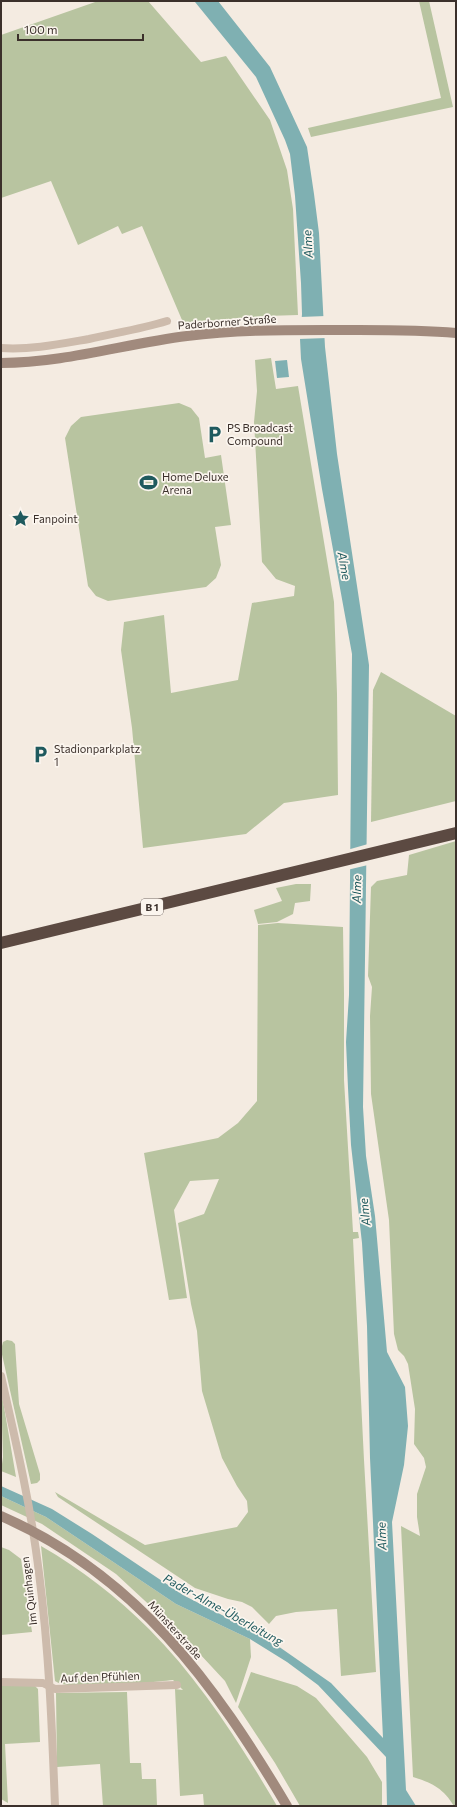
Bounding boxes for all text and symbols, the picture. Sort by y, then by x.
scale bar [18,16,143,42]
text: 100 m [24,22,58,36]
water label: Alme [299,229,315,259]
street label: Paderborner Straße [177,312,277,331]
place label: PS Broadcast Compound [227,421,294,447]
parking icon: PS Broadcast Compound [204,424,224,444]
place label: Home Deluxe Arena [162,470,229,496]
sports icon: Home Deluxe Arena [139,473,159,493]
place icon: Fanpoint [10,509,30,529]
place label: Fanpoint [33,512,78,525]
water label: Alme [335,550,354,582]
place label: Stadionparkplatz 1 [54,742,141,768]
parking icon: Stadionparkplatz 1 [31,745,51,765]
water label: Alme [349,874,363,904]
road number: B 1 [141,899,163,915]
water label: Alme [356,1197,373,1228]
water label: Alme [373,1521,389,1551]
street label: Im Quinhagen [18,1556,39,1626]
water label: Pader-Alme-Überleitung [161,1570,286,1648]
street label: Münsterstraße [146,1598,205,1662]
street label: Auf den Pfühlen [60,1669,140,1684]

